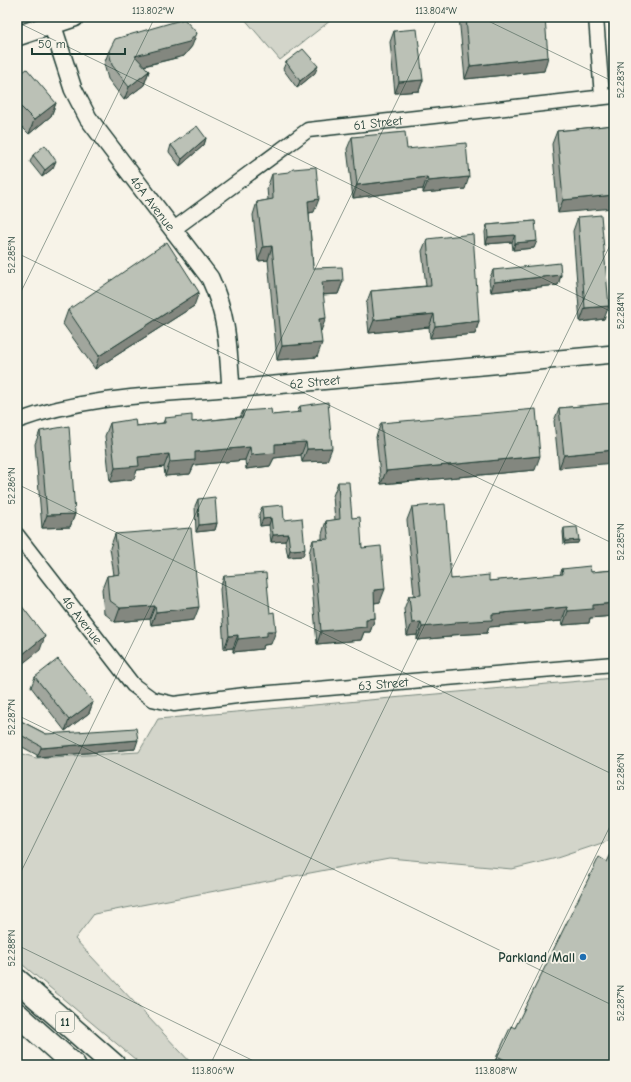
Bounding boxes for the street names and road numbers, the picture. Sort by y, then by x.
street label: 61 Street [353,112,405,133]
street label: 46A Avenue [127,173,178,234]
street label: 62 Street [289,372,342,392]
street label: 46 Avenue [59,593,106,648]
street label: 63 Street [357,674,410,693]
road number: 11 [56,1012,74,1032]

